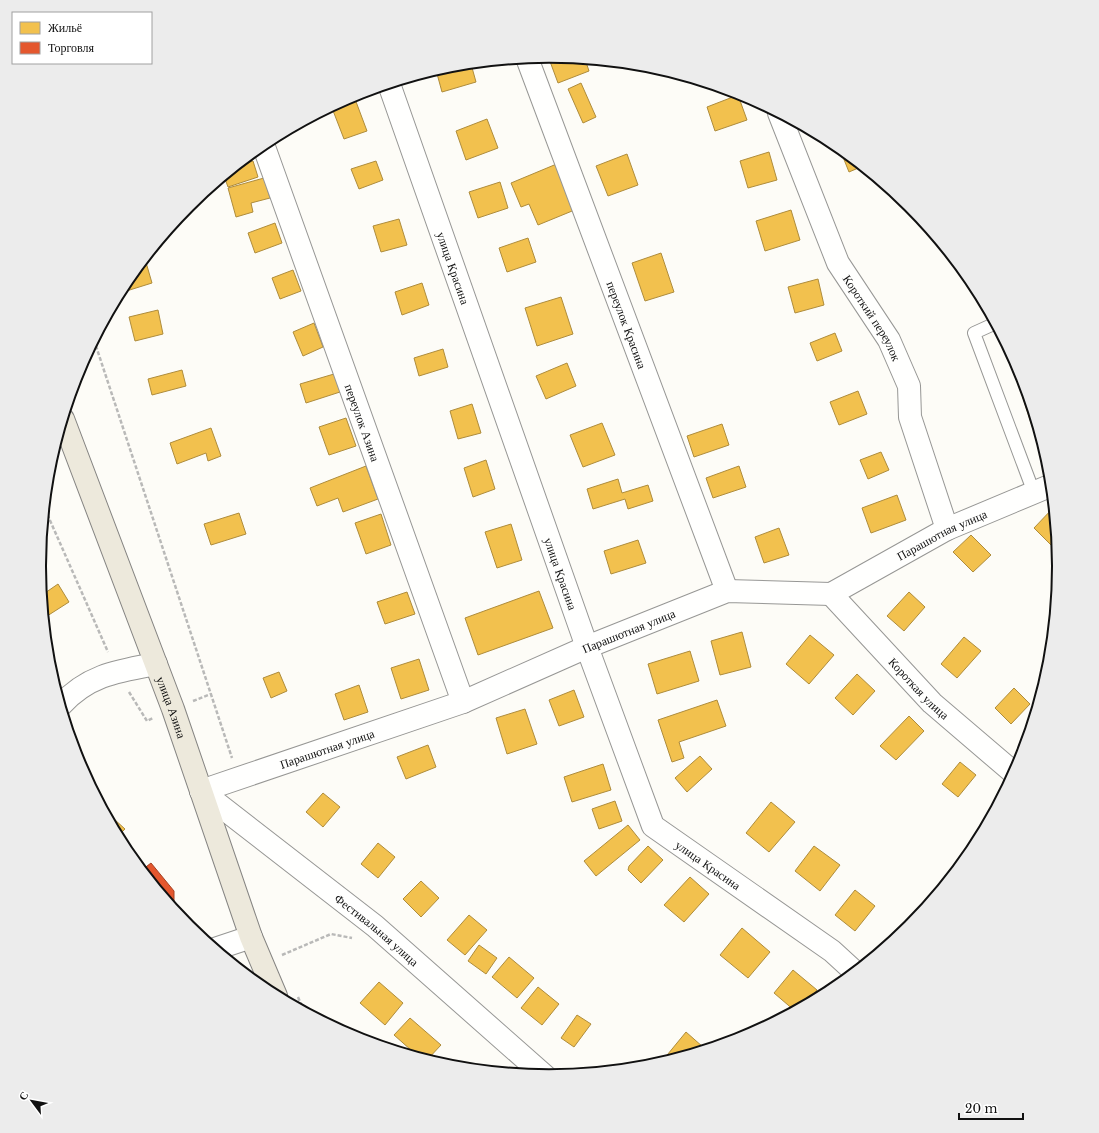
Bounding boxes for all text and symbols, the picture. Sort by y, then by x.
legend [12,12,152,64]
text: Жильё [48,20,82,35]
text: Торговля [48,40,95,55]
street label: улица Красина [434,230,474,307]
street label: Короткий переулок [840,272,905,363]
street label: переулок Красина [604,279,651,371]
street label: переулок Азина [342,382,384,464]
street label: Парашютная улица [894,505,990,563]
street label: улица Красина [542,535,581,613]
street label: Парашютная улица [580,605,678,656]
street label: Короткая улица [886,654,953,722]
street label: улица Азина [154,674,190,741]
street label: Парашютная улица [278,725,377,771]
street label: улица Красина [673,837,744,893]
street label: Фестивальная улица [332,890,423,969]
north arrow [12,1081,52,1121]
text: С [15,1089,32,1103]
scale bar [959,1095,1023,1121]
text: 20 m [965,1101,997,1116]

